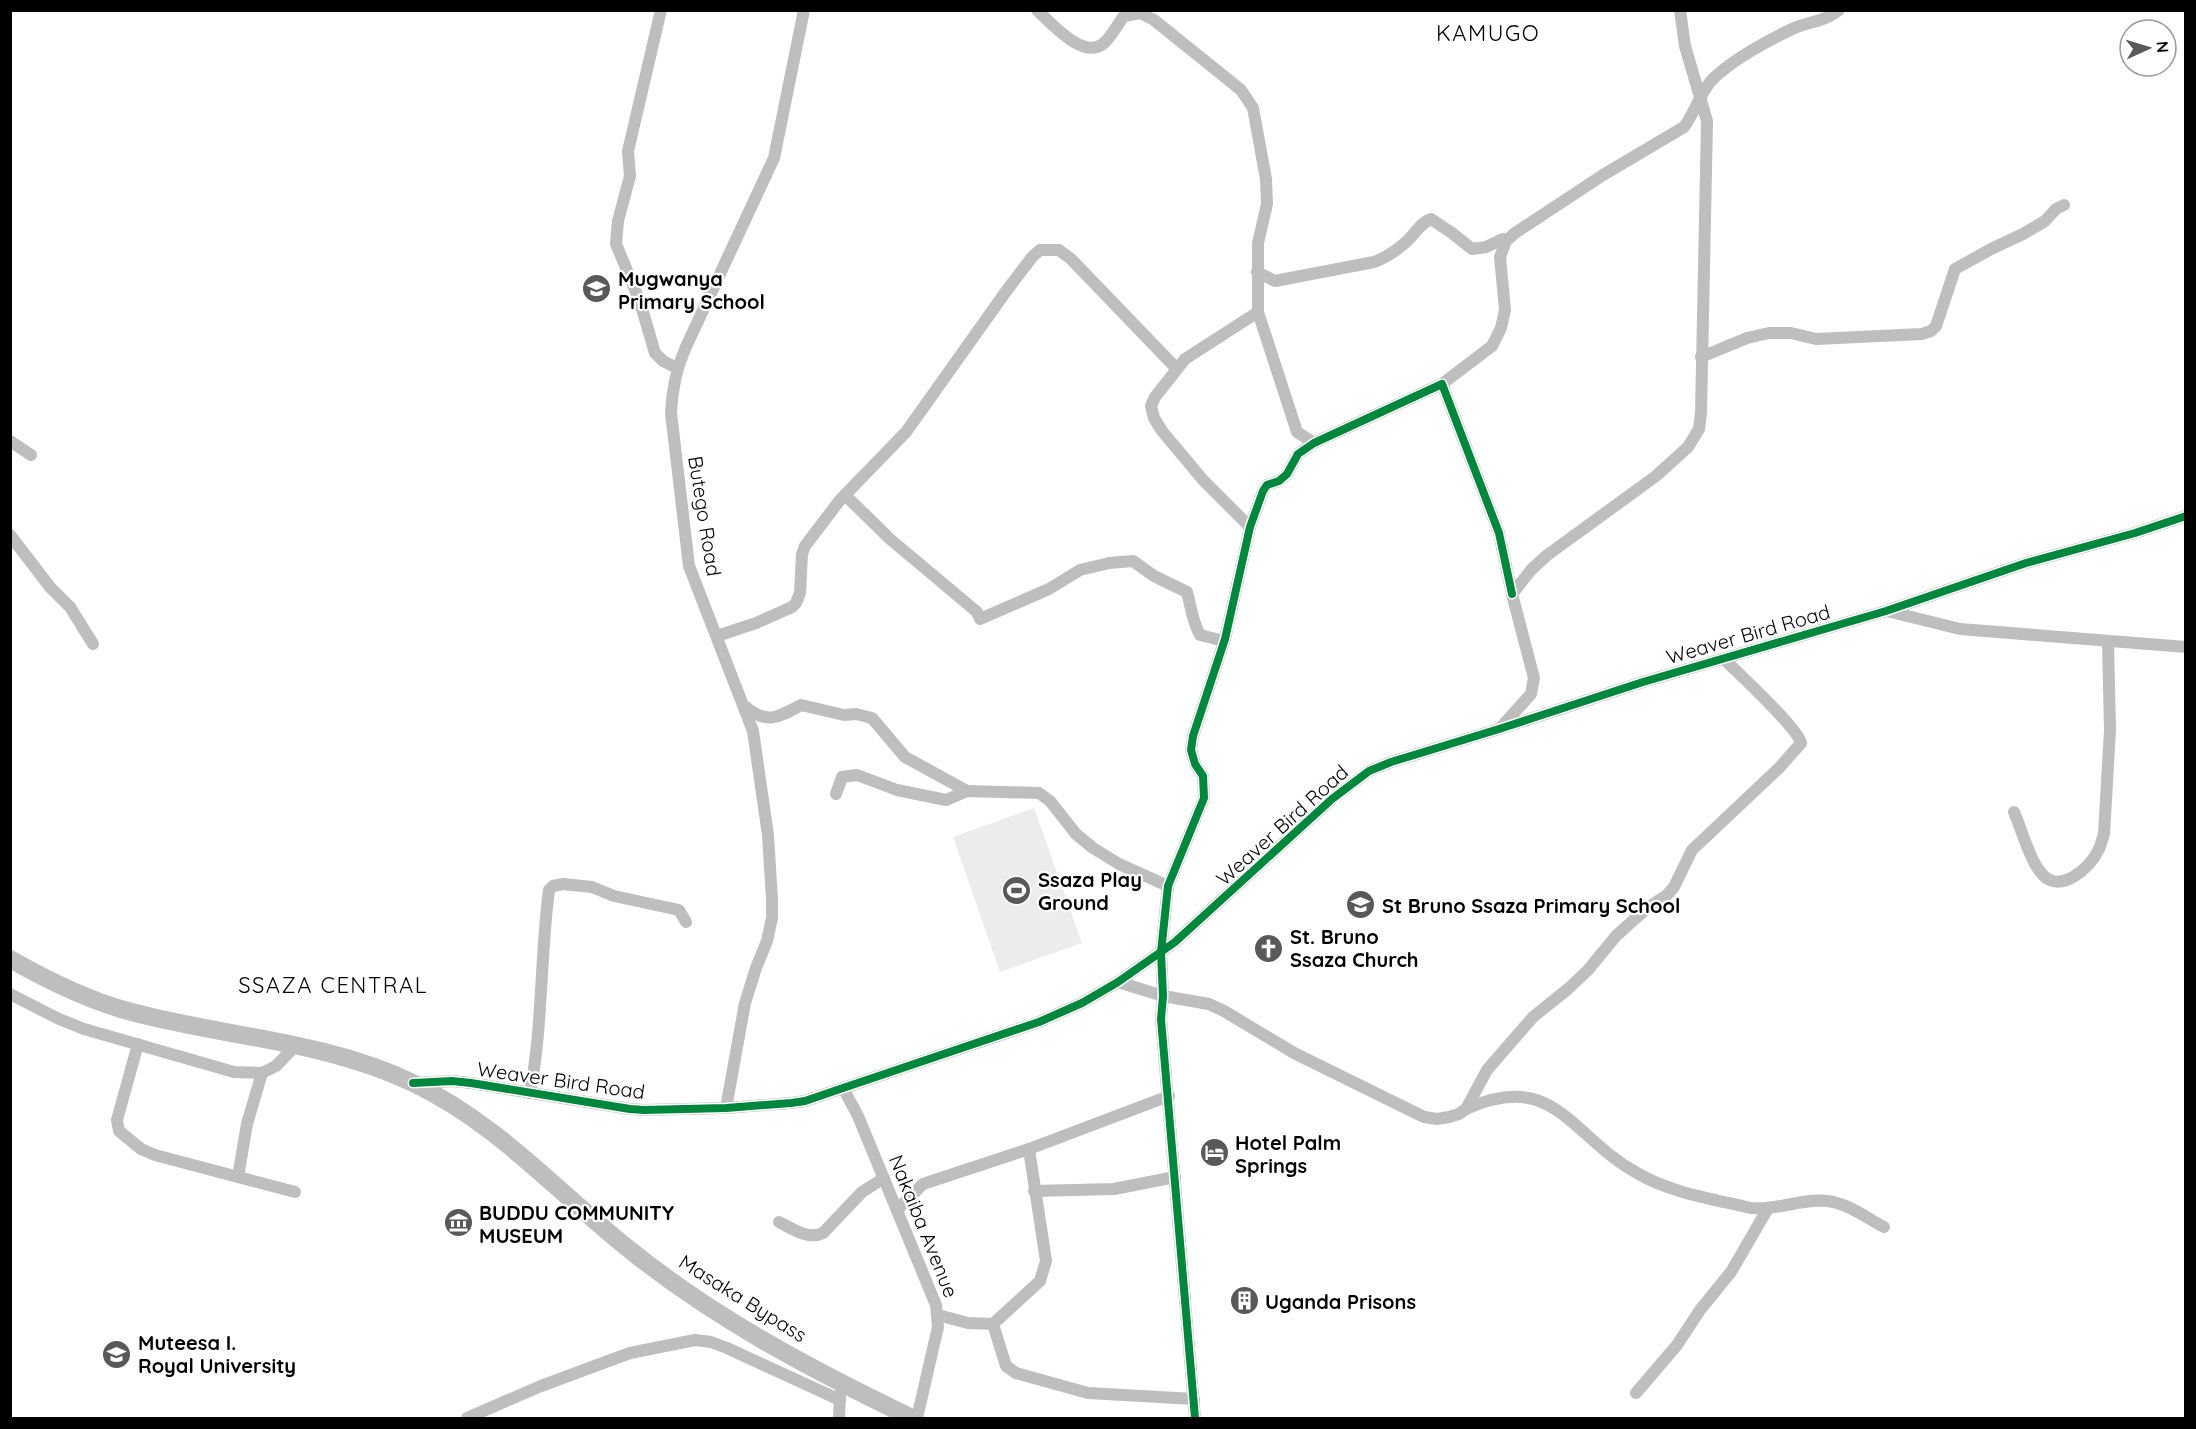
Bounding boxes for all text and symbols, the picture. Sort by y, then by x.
north arrow [2118,18,2178,78]
district label: KAMUGO [1436,19,1540,47]
text: N [2153,40,2173,54]
place label: Mugwanya Primary School [618,266,765,314]
school or university icon: Mugwanya Primary School [581,273,613,305]
street label: Butego Road [683,454,727,578]
street label: Weaver Bird Road [1663,599,1833,669]
street label: Weaver Bird Road [1211,759,1353,891]
place label: Ssaza Play Ground [1038,867,1142,915]
sports icon: Ssaza Play Ground [1001,874,1033,906]
school or university icon: St Bruno Ssaza Primary School [1345,889,1377,921]
place label: St Bruno Ssaza Primary School [1382,893,1680,918]
place label: St. Bruno Ssaza Church [1290,924,1419,972]
church icon: St. Bruno Ssaza Church [1253,932,1285,964]
district label: SSAZA CENTRAL [238,971,428,999]
street label: Weaver Bird Road [476,1056,646,1104]
place label: Hotel Palm Springs [1235,1130,1341,1178]
hotel icon: Hotel Palm Springs [1198,1137,1230,1169]
street label: Nakaiba Avenue [884,1151,964,1301]
place label: BUDDU COMMUNITY MUSEUM [479,1200,674,1248]
museum icon: BUDDU COMMUNITY MUSEUM [442,1207,474,1239]
street label: Masaka Bypass [675,1249,811,1347]
building icon: Uganda Prisons [1228,1285,1260,1317]
place label: Uganda Prisons [1265,1289,1416,1314]
place label: Muteesa I. Royal University [138,1330,296,1378]
school or university icon: Muteesa I. Royal University [101,1338,133,1370]

